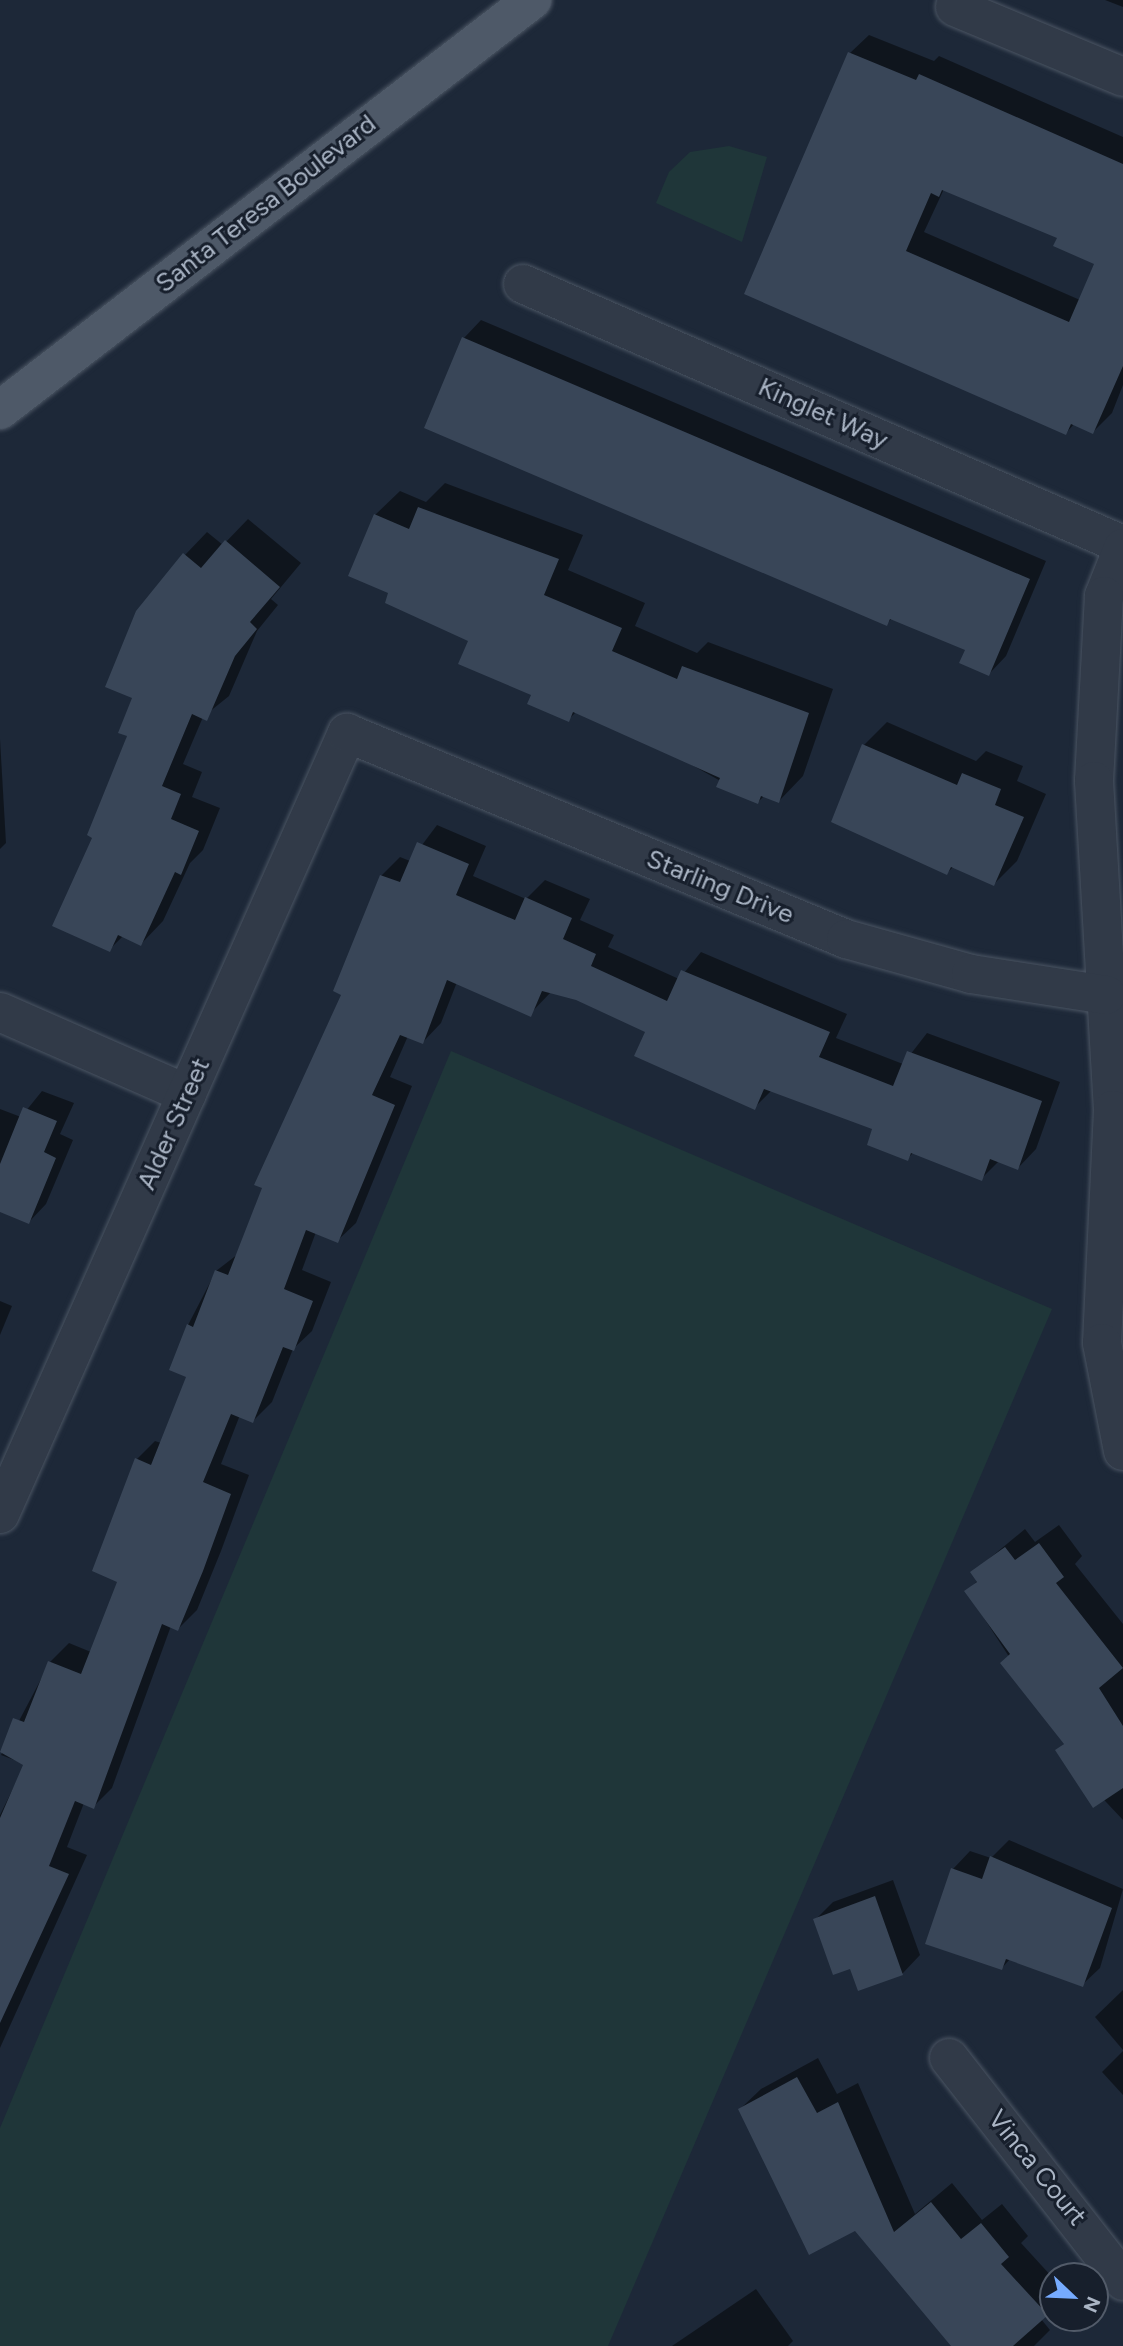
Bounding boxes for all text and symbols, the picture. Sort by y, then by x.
street label: Santa Teresa Boulevard [150,108,382,300]
street label: Kinglet Way [753,372,893,456]
street label: Starling Drive [642,843,798,931]
street label: Alder Street [131,1053,217,1195]
street label: Vinca Court [981,2104,1093,2232]
north arrow [1039,2262,1109,2332]
text: N [1078,2293,1105,2316]

